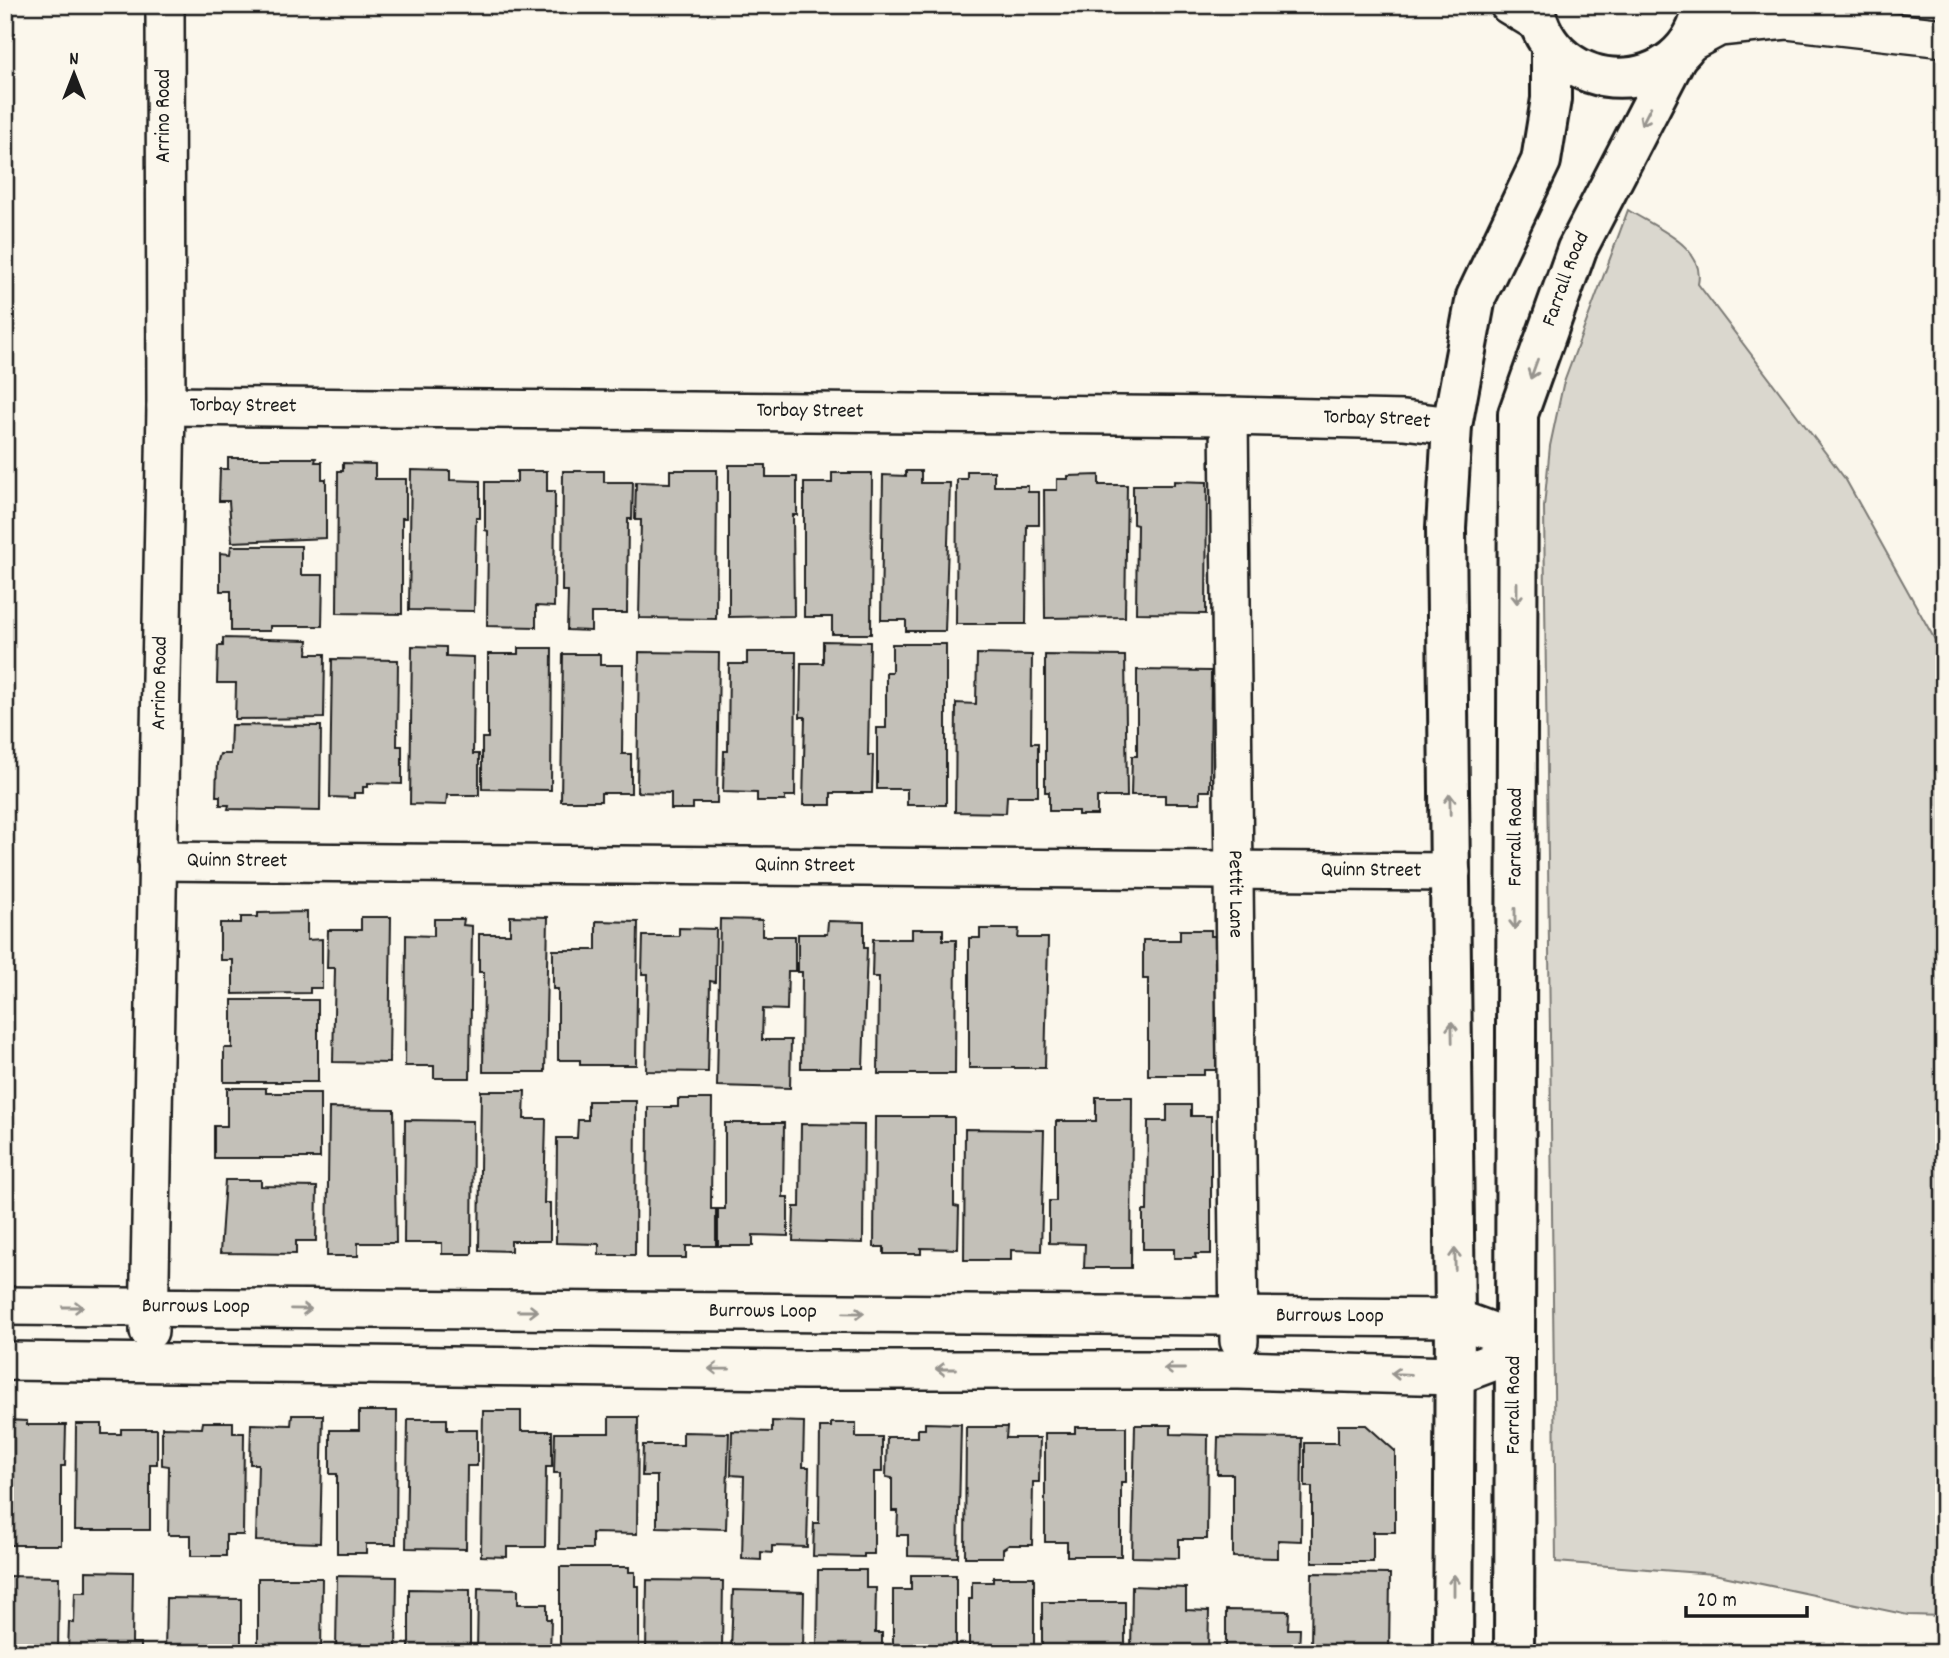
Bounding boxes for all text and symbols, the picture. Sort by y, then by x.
north arrow [38,38,108,108]
text: N [69,47,79,74]
street label: Arrino Road [150,69,180,163]
one-way arrow [1639,106,1653,126]
street label: Farrall Road [1535,227,1598,331]
one-way arrow [1527,357,1540,379]
street label: Torbay Street [189,391,297,422]
street label: Torbay Street [756,397,864,428]
street label: Torbay Street [1323,403,1432,438]
one-way arrow [1510,582,1524,605]
street label: Arrino Road [145,636,177,730]
street label: Farrall Road [1501,788,1532,886]
one-way arrow [1443,793,1457,816]
street label: Quinn Street [187,846,288,877]
street label: Pettit Lane [1219,850,1250,938]
street label: Quinn Street [755,851,856,882]
street label: Quinn Street [1321,856,1422,887]
one-way arrow [1508,907,1522,930]
one-way arrow [1445,1020,1459,1043]
one-way arrow [1448,1248,1461,1271]
street label: Burrows Loop [142,1292,250,1323]
street label: Burrows Loop [709,1297,817,1328]
one-way arrow [62,1300,85,1314]
one-way arrow [289,1302,312,1316]
street label: Burrows Loop [1276,1302,1384,1332]
one-way arrow [517,1304,540,1318]
one-way arrow [842,1306,865,1320]
street label: Farrall Road [1500,1356,1530,1454]
one-way arrow [707,1362,730,1375]
one-way arrow [935,1362,958,1376]
one-way arrow [1162,1362,1185,1376]
one-way arrow [1390,1367,1413,1380]
one-way arrow [1447,1573,1461,1596]
scale bar [1686,1574,1807,1618]
text: 20 m [1697,1587,1737,1617]

